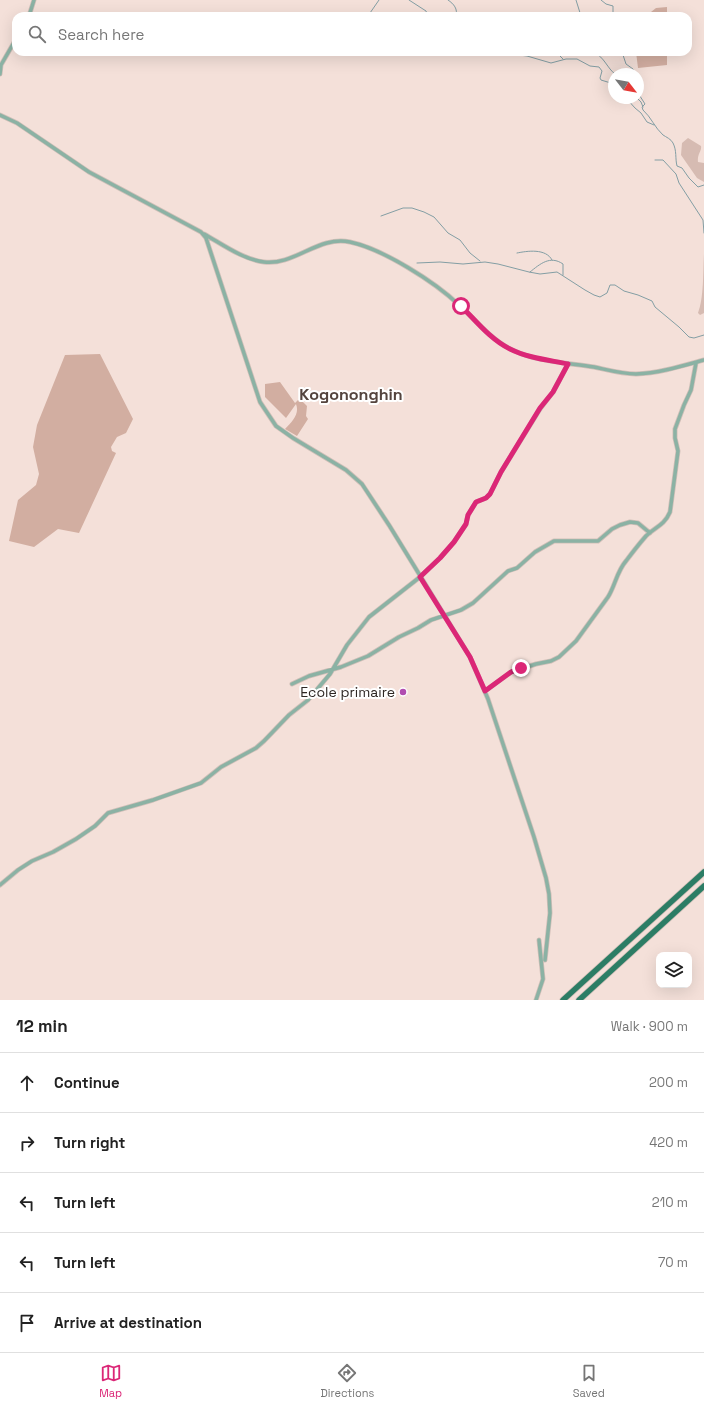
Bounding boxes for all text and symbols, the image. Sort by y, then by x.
search box [12,12,692,56]
icon: search [26,23,48,45]
text: Search here [58,25,144,44]
north arrow [608,68,644,104]
route start [452,297,470,315]
district label: Kogononghin [299,384,403,405]
route end [512,659,530,677]
place label: Ecole primaire [300,683,395,701]
marker: Ecole primaire [398,687,408,697]
map controls [656,952,692,988]
button: layers [656,952,692,988]
text: 12 min [16,1015,68,1037]
text: Walk · 900 m [611,1018,688,1035]
icon: ahead [16,1072,38,1094]
text: Continue [54,1073,120,1092]
text: 200 m [649,1074,688,1091]
icon: right [16,1132,38,1154]
text: Turn right [54,1133,125,1152]
text: 420 m [649,1134,688,1151]
icon: left [16,1192,38,1214]
text: Turn left [54,1193,116,1212]
text: 210 m [652,1194,688,1211]
icon: left [16,1252,38,1274]
text: Turn left [54,1253,116,1272]
text: 70 m [658,1254,688,1271]
icon: arrive [16,1312,38,1334]
text: Arrive at destination [54,1313,202,1332]
tab: Map [99,1362,122,1400]
tab: Directions [320,1362,374,1400]
tab: Saved [573,1362,605,1400]

